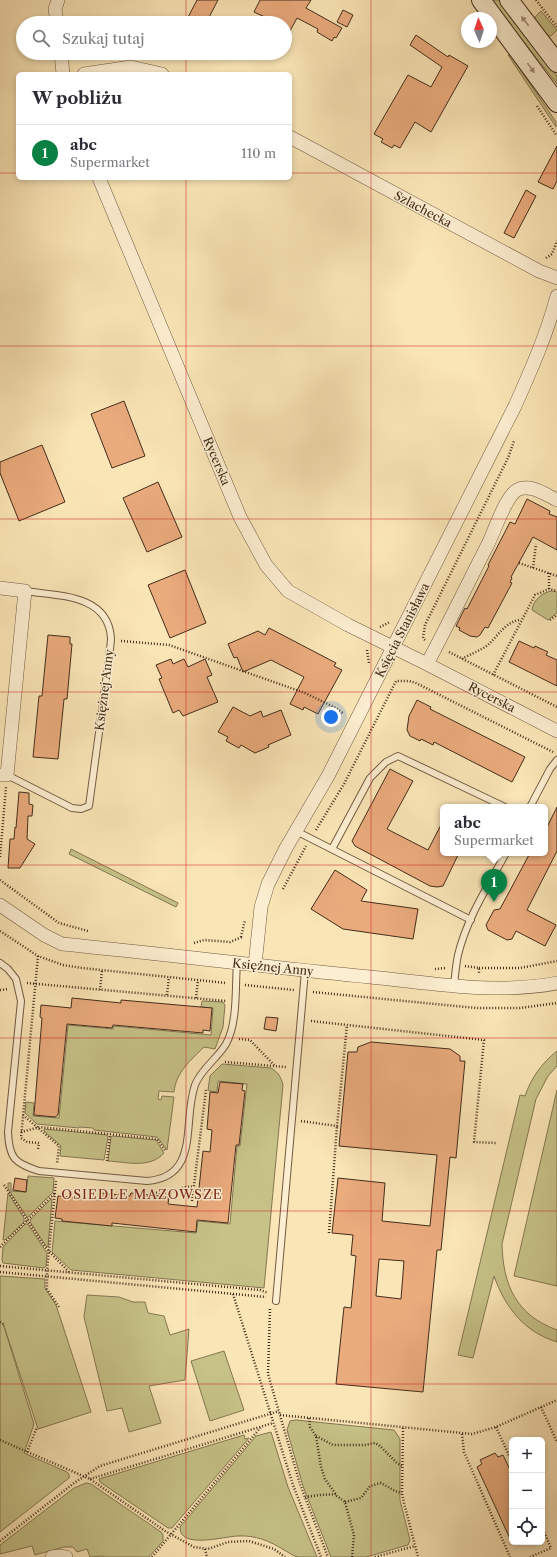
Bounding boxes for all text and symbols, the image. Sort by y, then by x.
north arrow [461,12,497,48]
one-way arrow [520,15,529,26]
search box [16,16,292,60]
icon: search [30,27,52,49]
text: Szukaj tutaj [62,29,144,48]
one-way arrow [527,63,535,73]
text: W pobliżu [32,88,122,108]
text: abc [70,135,97,154]
text: 1 [42,145,48,161]
text: 110 m [241,145,276,161]
text: Supermarket [70,154,150,170]
street label: Szlachecka [392,188,455,231]
street label: Rycerska [200,435,234,488]
street label: Księcia Stanisława [372,580,433,680]
street label: Księżnej Anny [92,648,116,731]
street label: Rycerska [466,679,519,716]
your location [321,707,341,727]
popup [440,804,548,856]
text: abc [454,813,481,832]
text: Supermarket [454,832,534,848]
pin: 1 [481,869,507,902]
street label: Księżnej Anny [232,955,315,979]
district label: OSIEDLE MAZOWSZE [61,1186,223,1202]
map controls [509,1437,545,1545]
button: + [509,1437,545,1473]
button: − [509,1473,545,1509]
button: locate [509,1509,545,1545]

